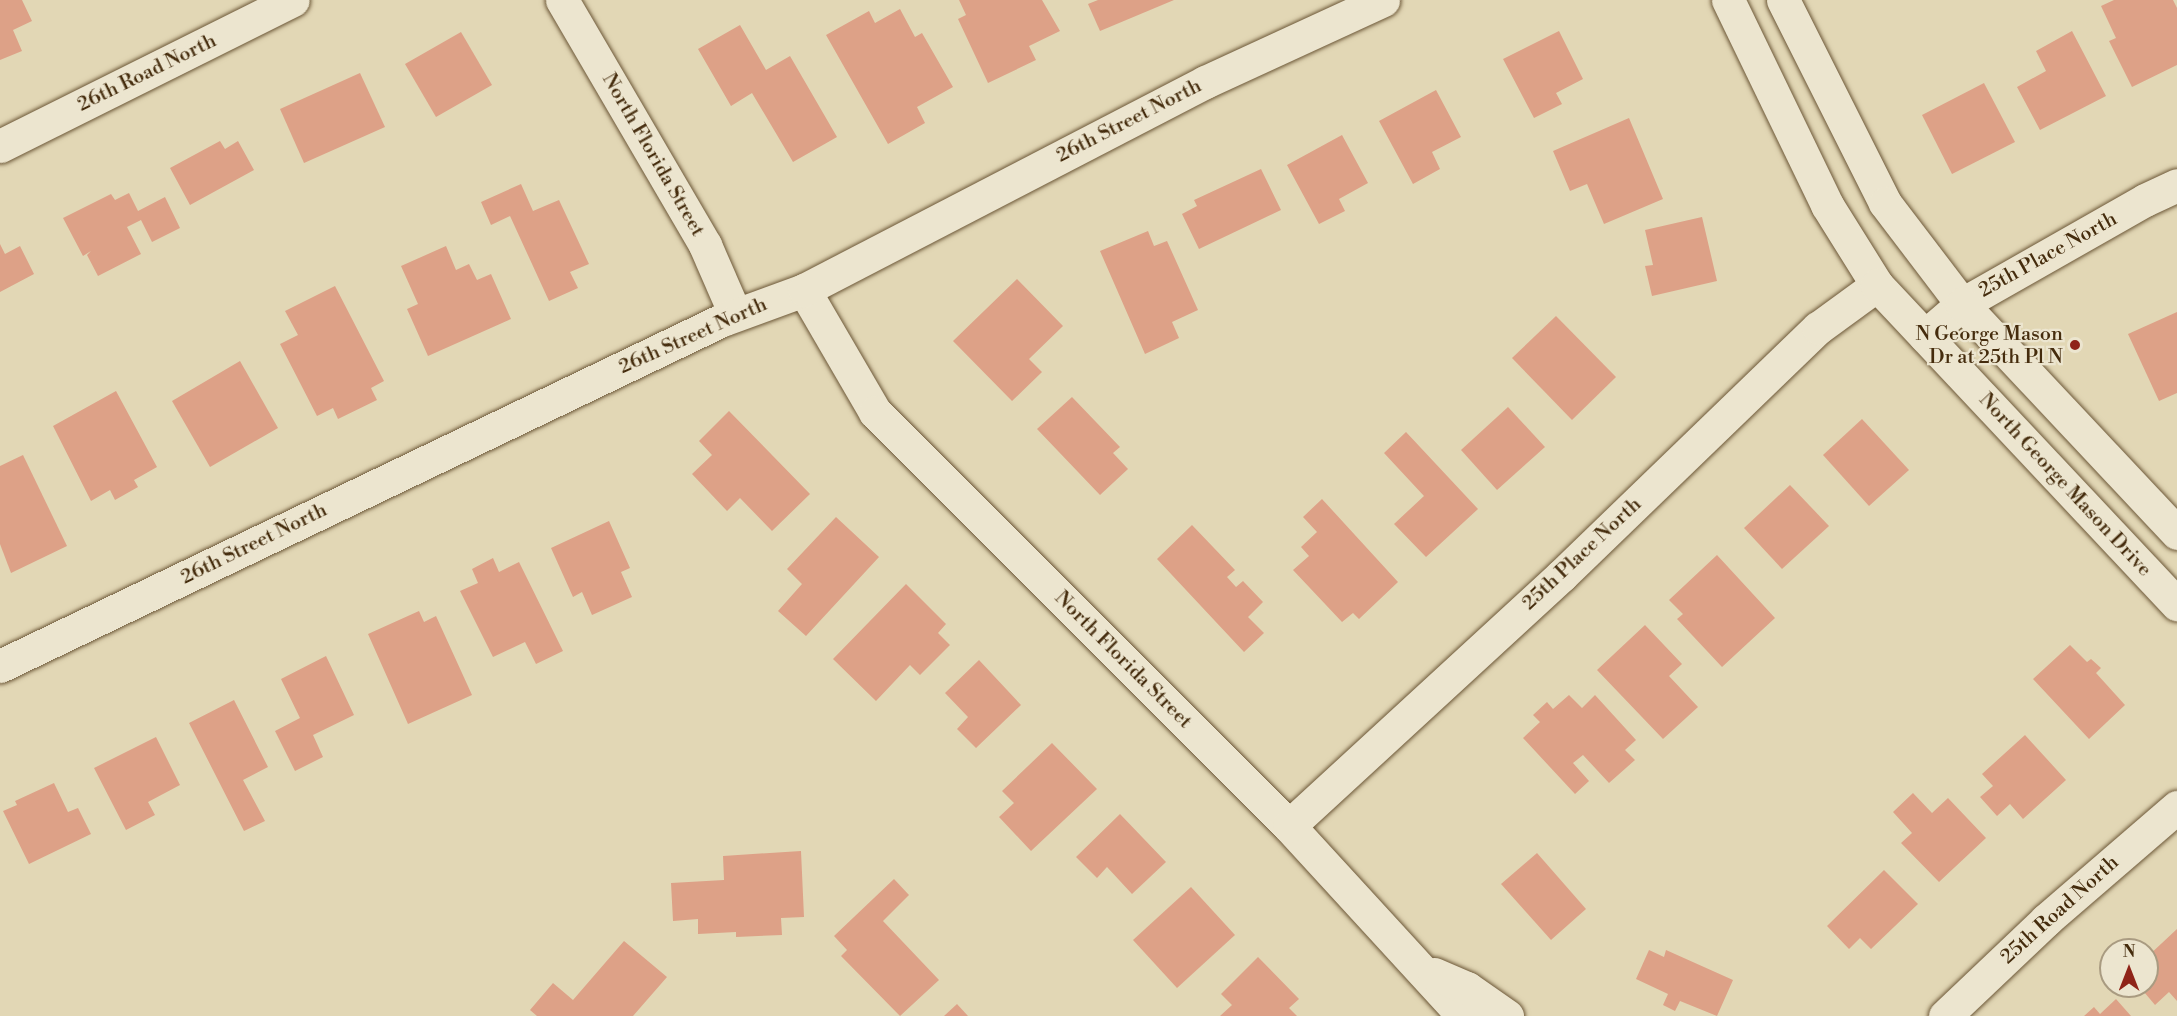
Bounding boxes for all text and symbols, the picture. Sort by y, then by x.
street label: 26th Road North [74,29,220,117]
street label: North Florida Street [597,69,709,241]
street label: 26th Street North [1052,74,1206,168]
street label: 25th Place North [1975,207,2121,303]
street label: 26th Street North [615,293,771,379]
place label: N George Mason Dr at 25th Pl N [1915,322,2063,369]
marker: N George Mason Dr at 25th Pl N [2068,338,2082,352]
street label: North George Mason Drive [1974,388,2156,582]
street label: 25th Place North [1517,493,1647,615]
street label: 26th Street North [177,498,331,590]
street label: North Florida Street [1049,586,1197,734]
street label: 25th Road North [1996,851,2124,969]
north arrow [2099,938,2159,998]
text: N [2123,942,2135,962]

